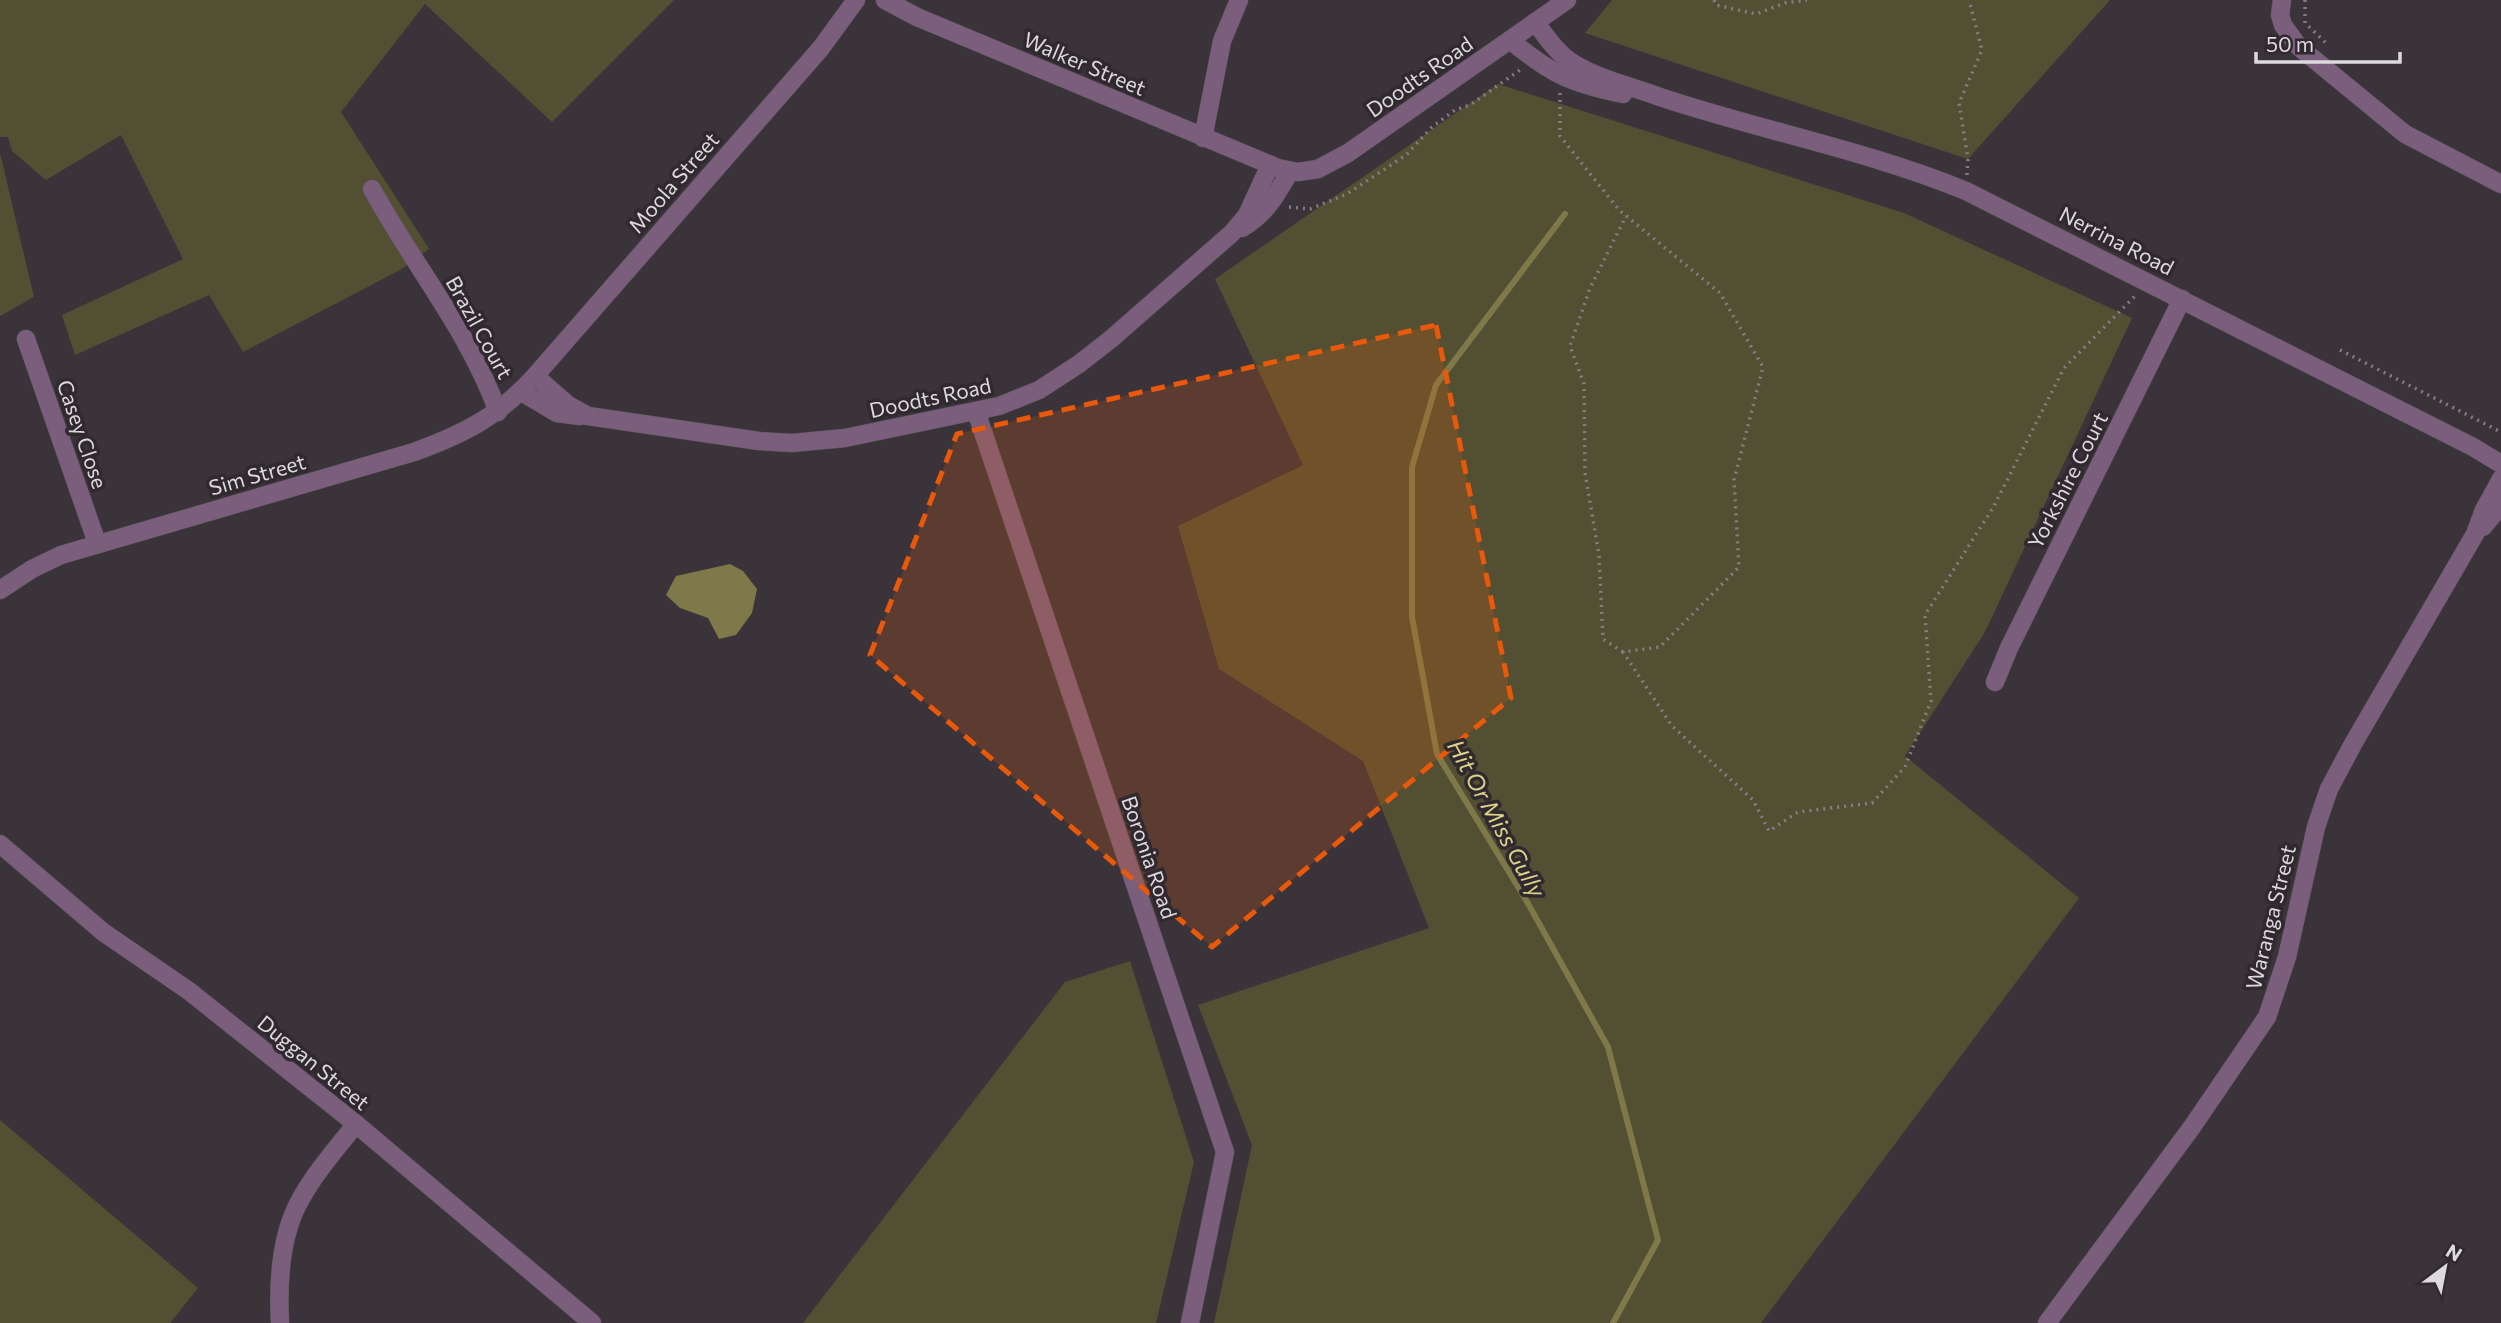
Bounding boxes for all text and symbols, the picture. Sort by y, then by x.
scale bar [2256,21,2400,65]
street label: Walker Street [1020,26,1150,100]
street label: Doodts Road [1361,30,1477,122]
text: 50 m [2266,31,2314,56]
street label: Moola Street [623,127,723,237]
street label: Nerrina Road [2056,200,2178,280]
street label: Brazil Court [442,271,518,383]
street label: Doodts Road [867,372,993,422]
street label: Casey Close [53,376,113,492]
street label: Yorkshire Court [2022,408,2112,552]
street label: Sim Street [206,448,308,500]
water label: Hit Or Miss Gully [1442,734,1552,903]
street label: Boronia Road [1117,792,1183,922]
street label: Waranga Street [2240,842,2300,992]
street label: Duggan Street [253,1009,375,1115]
north arrow [2410,1232,2480,1302]
text: N [2442,1239,2466,1266]

